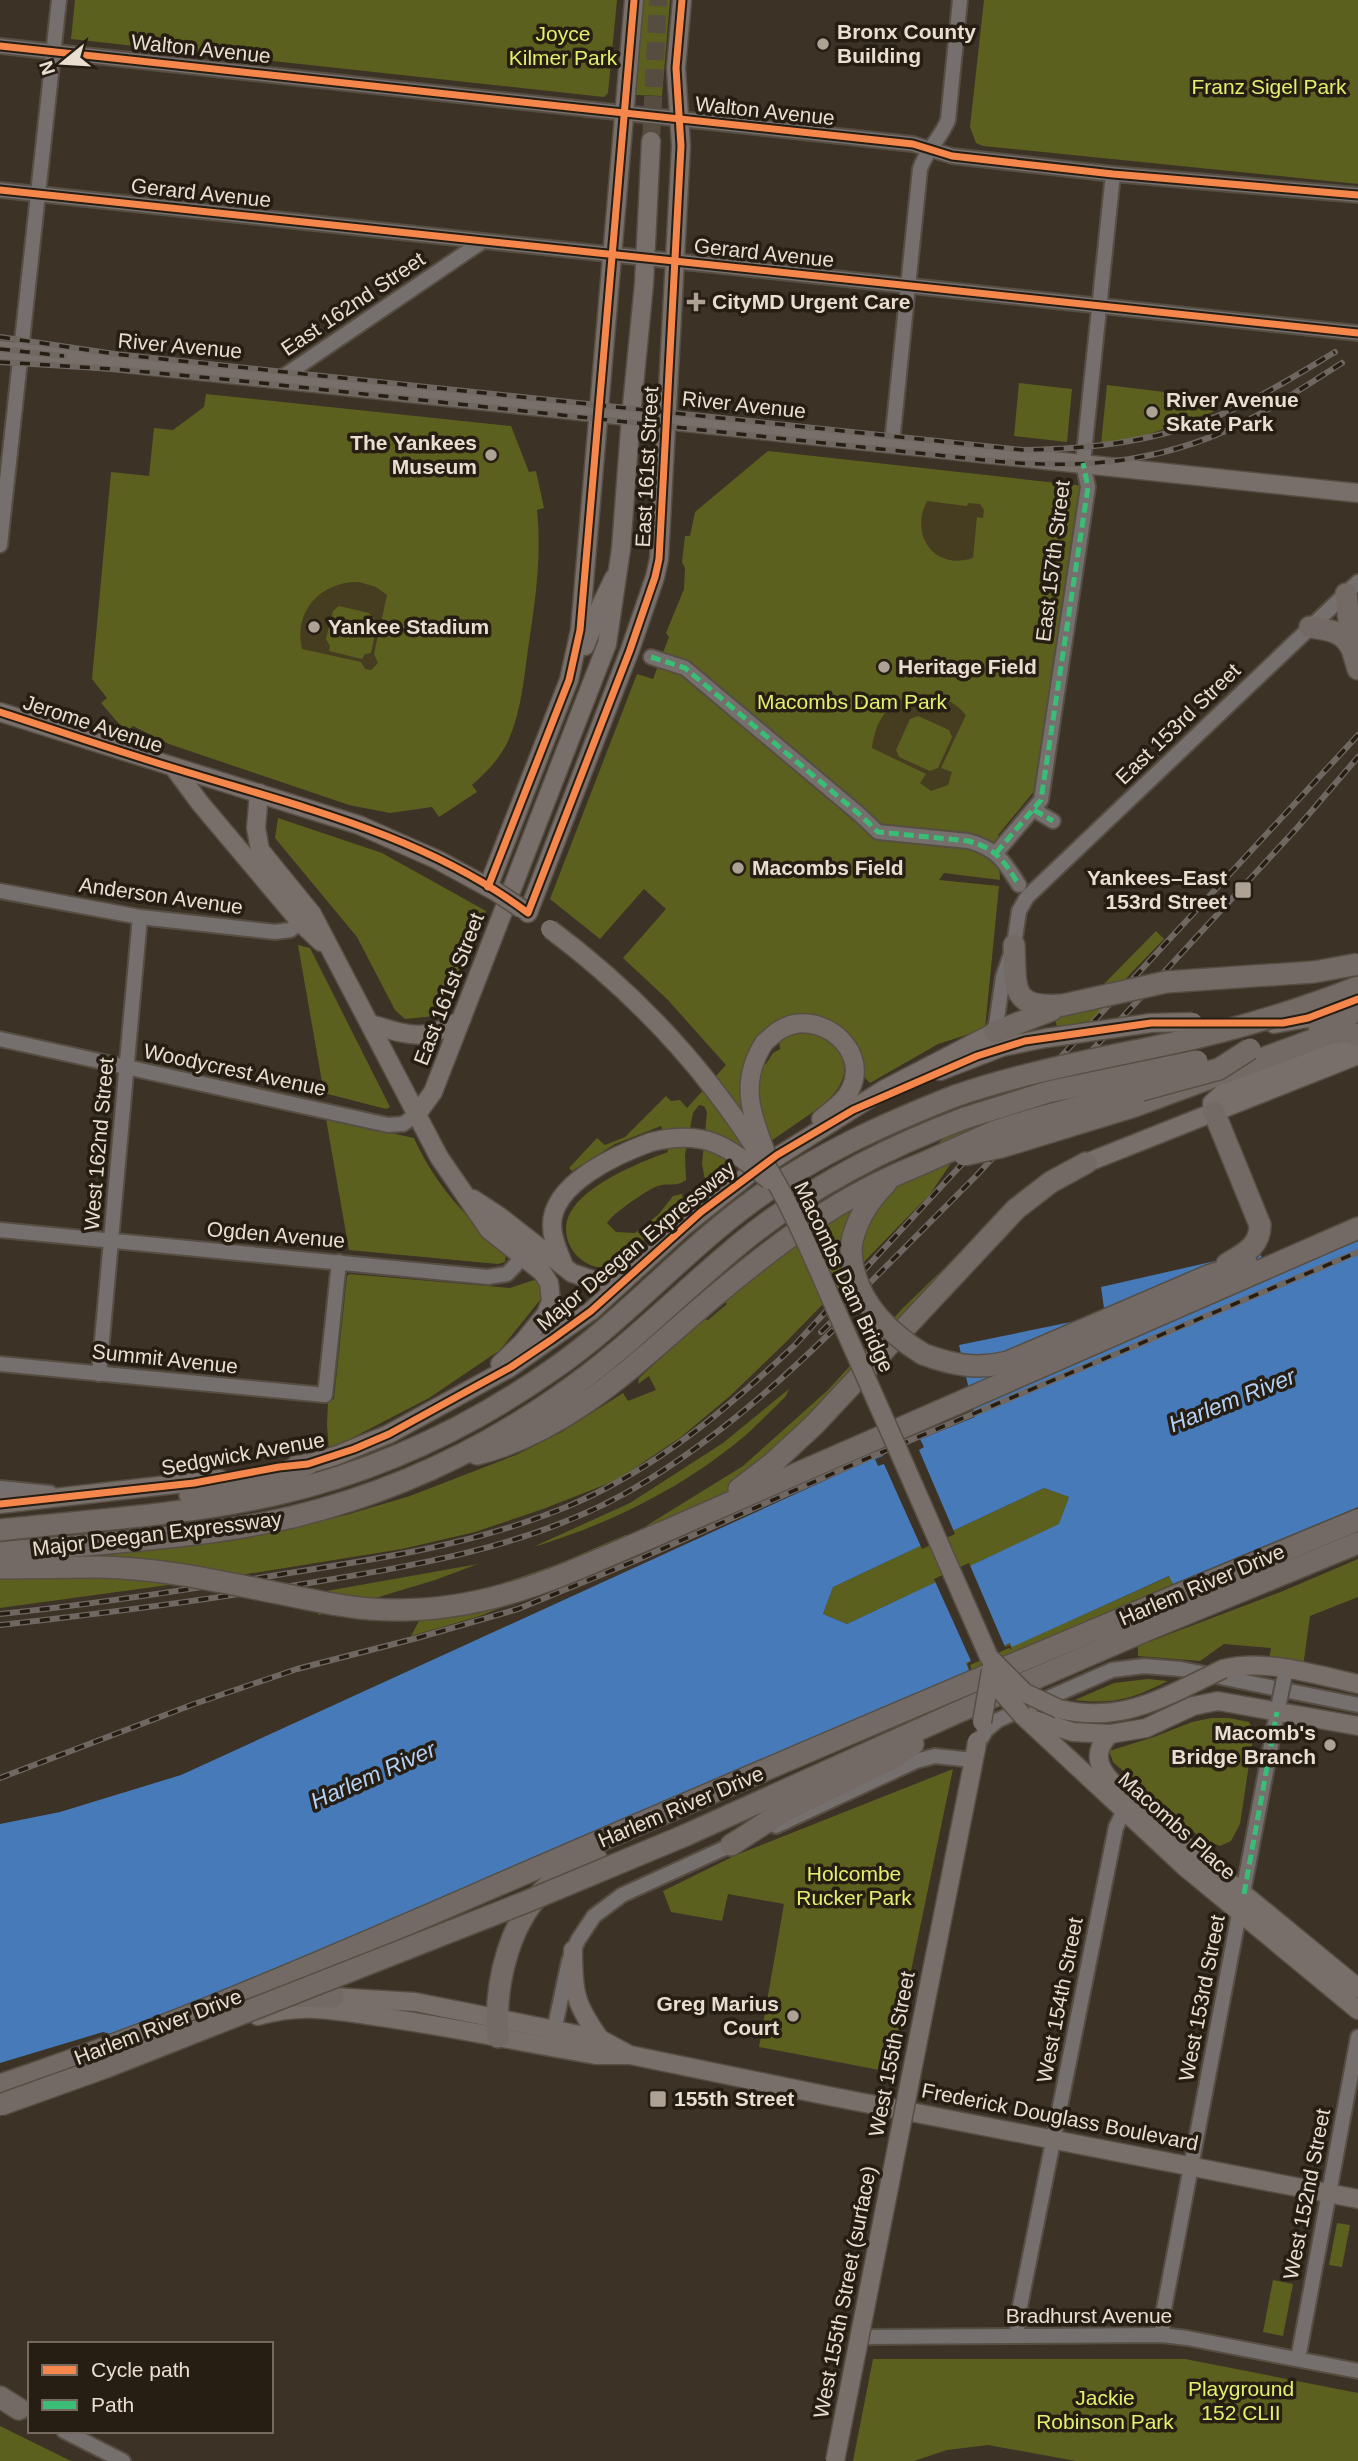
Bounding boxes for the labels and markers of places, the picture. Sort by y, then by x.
place label: Bronx County Building [837,20,976,67]
marker: Bronx County Building [815,36,831,52]
place label: CityMD Urgent Care [712,290,910,313]
marker: CityMD Urgent Care [686,292,706,312]
place label: River Avenue Skate Park [1166,388,1299,435]
marker: River Avenue Skate Park [1144,404,1160,420]
place label: The Yankees Museum [350,431,477,478]
marker: The Yankees Museum [483,447,499,463]
place label: Yankee Stadium [328,615,489,638]
marker: Yankee Stadium [306,619,322,635]
place label: Heritage Field [898,655,1037,678]
marker: Heritage Field [876,659,892,675]
place label: Macombs Field [752,856,904,879]
marker: Macombs Field [730,860,746,876]
place label: Yankees–East 153rd Street [1087,866,1227,913]
marker: Yankees–East 153rd Street [1233,880,1253,900]
place label: Macomb's Bridge Branch [1171,1721,1316,1768]
marker: Macomb's Bridge Branch [1322,1737,1338,1753]
place label: Greg Marius Court [656,1992,779,2039]
marker: Greg Marius Court [785,2008,801,2024]
place label: 155th Street [674,2087,794,2110]
marker: 155th Street [648,2089,668,2109]

